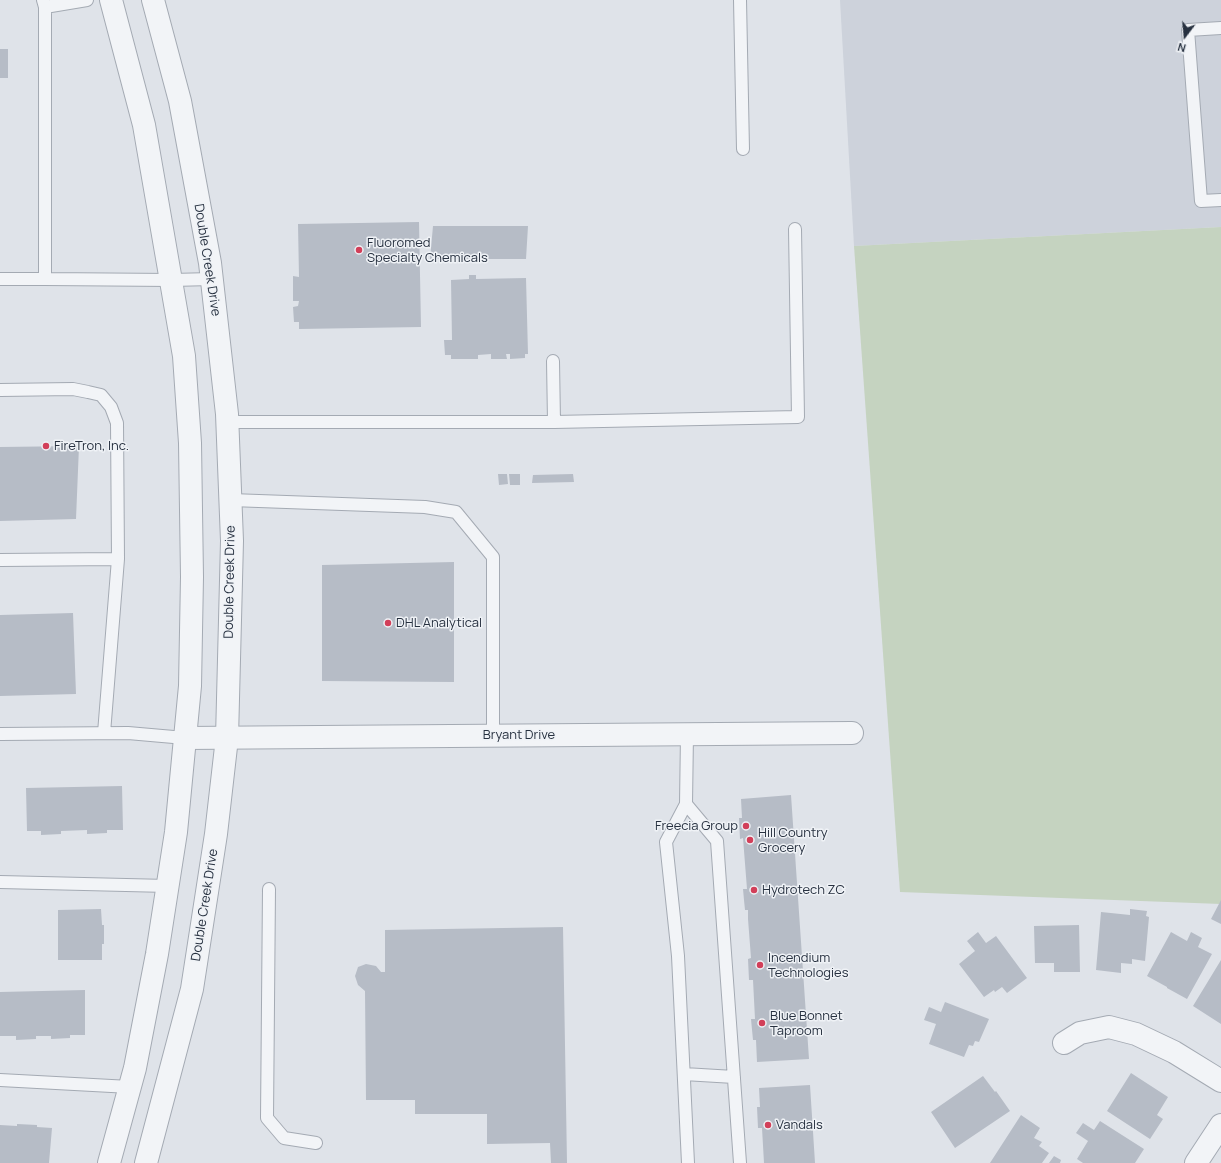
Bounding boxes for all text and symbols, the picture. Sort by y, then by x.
north arrow [1165,16,1205,56]
text: N [1176,40,1187,56]
street label: Double Creek Drive [190,203,224,317]
place label: Fluoromed Specialty Chemicals [367,235,488,266]
marker: Fluoromed Specialty Chemicals [354,245,364,255]
place label: FireTron, Inc. [54,438,129,454]
marker: FireTron, Inc. [41,441,51,451]
street label: Double Creek Drive [221,525,239,639]
place label: DHL Analytical [396,615,482,631]
marker: DHL Analytical [383,618,393,628]
street label: Bryant Drive [483,727,555,743]
place label: Freecia Group [655,818,738,834]
marker: Freecia Group [741,821,751,831]
place label: Hill Country Grocery [758,825,828,856]
marker: Hill Country Grocery [745,835,755,845]
street label: Double Creek Drive [188,848,222,962]
place label: Hydrotech ZC [762,882,845,898]
marker: Hydrotech ZC [749,885,759,895]
place label: Incendium Technologies [768,950,848,981]
marker: Incendium Technologies [755,960,765,970]
place label: Blue Bonnet Taproom [770,1008,843,1039]
marker: Blue Bonnet Taproom [757,1018,767,1028]
place label: Vandals [776,1117,823,1133]
marker: Vandals [763,1120,773,1130]

